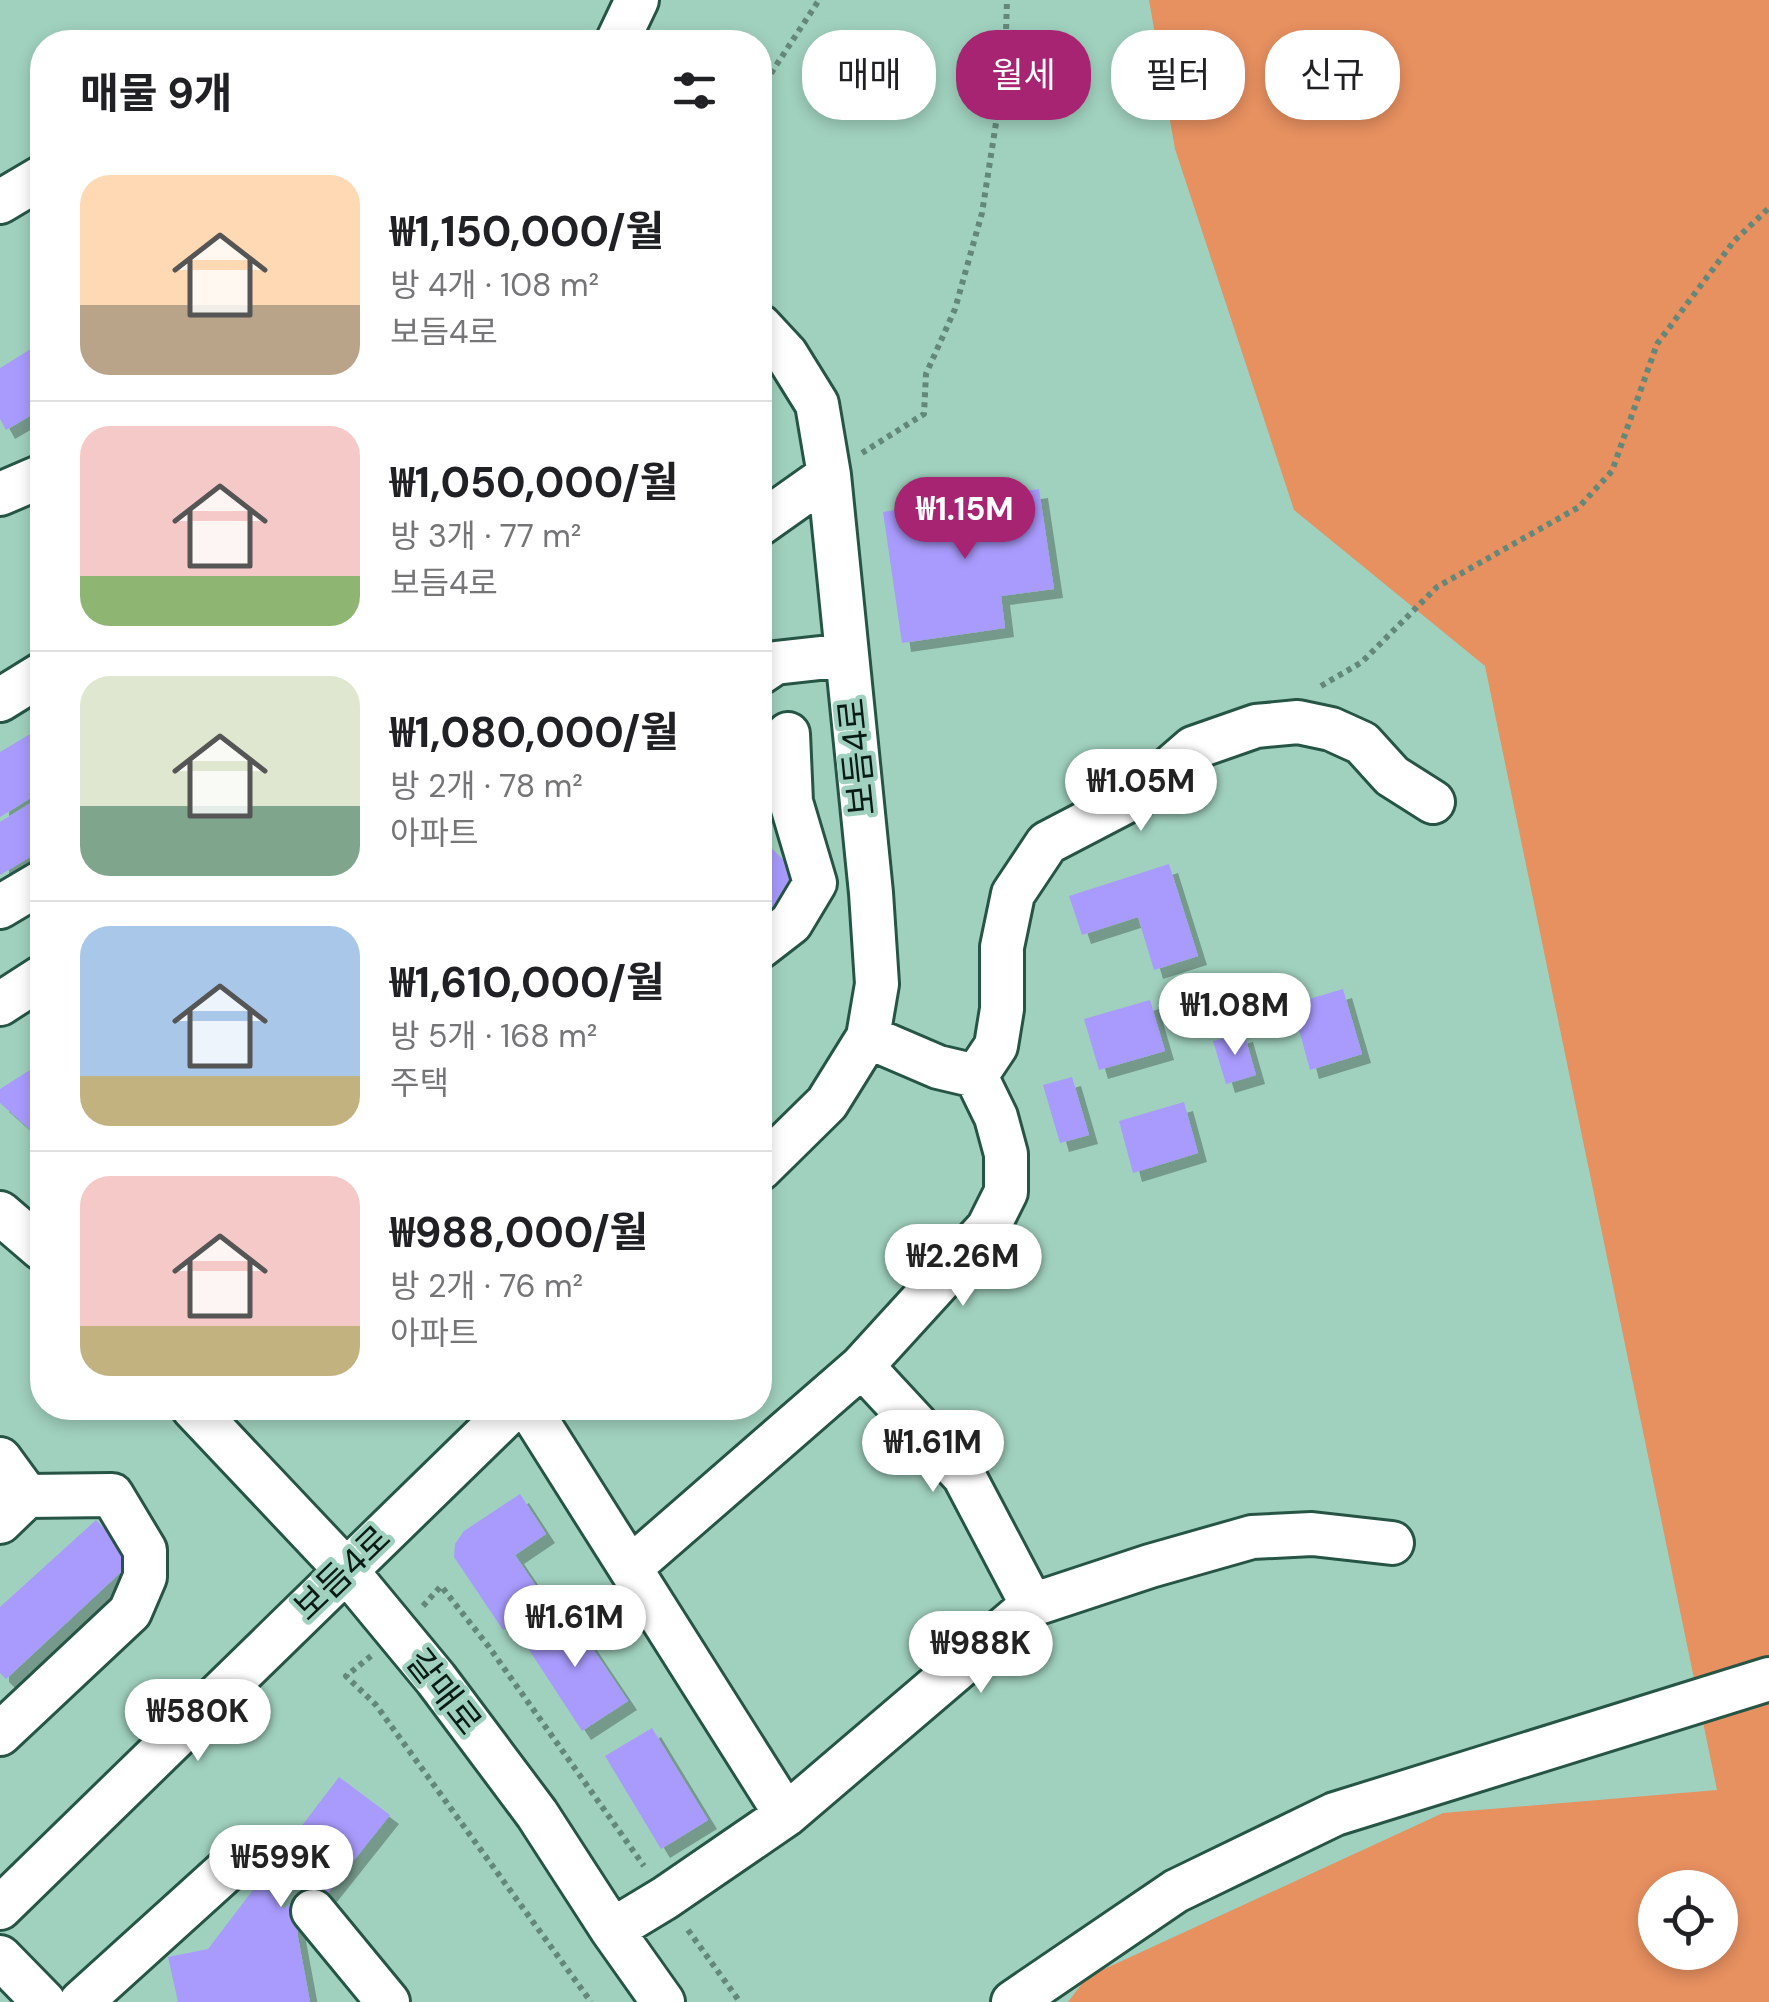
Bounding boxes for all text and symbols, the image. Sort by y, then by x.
chip: 매매 [802,30,936,120]
chip: 월세 [956,30,1091,120]
chip: 필터 [1111,30,1245,120]
chip: 신규 [1265,30,1400,120]
icon: filters [667,63,722,118]
text: 매물 9개 [80,66,232,121]
text: ₩1,150,000/월 [390,204,664,259]
icon: home [160,215,280,335]
text: 방 4개 · 108 m² [390,264,599,306]
text: 보듬4로 [390,311,498,353]
text: ₩1,050,000/월 [390,455,678,510]
icon: home [160,466,280,586]
pin: ₩1.15M [884,477,1046,562]
text: ₩1.15M [916,488,1014,530]
text: 방 3개 · 77 m² [390,515,581,557]
text: 보듬4로 [390,562,498,604]
street label: 보듬4로 [828,696,886,818]
text: ₩1,080,000/월 [390,705,679,760]
icon: home [160,716,280,836]
pin: ₩1.05M [1060,749,1222,834]
text: ₩1.05M [1087,760,1195,802]
text: 방 2개 · 78 m² [390,765,583,807]
text: 아파트 [390,812,478,854]
text: ₩1,610,000/월 [390,955,665,1010]
icon: home [160,966,280,1086]
pin: ₩1.08M [1154,973,1316,1058]
text: ₩1.08M [1181,984,1289,1026]
text: 방 5개 · 168 m² [390,1015,597,1057]
text: 주택 [390,1062,449,1104]
text: ₩988,000/월 [390,1205,648,1260]
icon: home [160,1216,280,1336]
pin: ₩2.26M [882,1224,1044,1309]
text: ₩2.26M [907,1235,1019,1277]
text: 방 2개 · 76 m² [390,1265,583,1307]
text: 아파트 [390,1312,478,1354]
pin: ₩1.61M [852,1410,1014,1495]
text: ₩1.61M [884,1421,982,1463]
street label: 보듬4로 [284,1516,400,1630]
pin: ₩1.61M [494,1585,656,1670]
text: ₩1.61M [526,1596,624,1638]
pin: ₩988K [911,1611,1051,1696]
text: ₩988K [931,1622,1031,1664]
street label: 갈매로 [396,1640,492,1744]
pin: ₩580K [128,1679,268,1764]
text: ₩580K [147,1690,249,1732]
pin: ₩599K [211,1825,351,1910]
text: ₩599K [231,1836,331,1878]
map controls [1638,1870,1738,1970]
button: locate [1638,1870,1738,1970]

